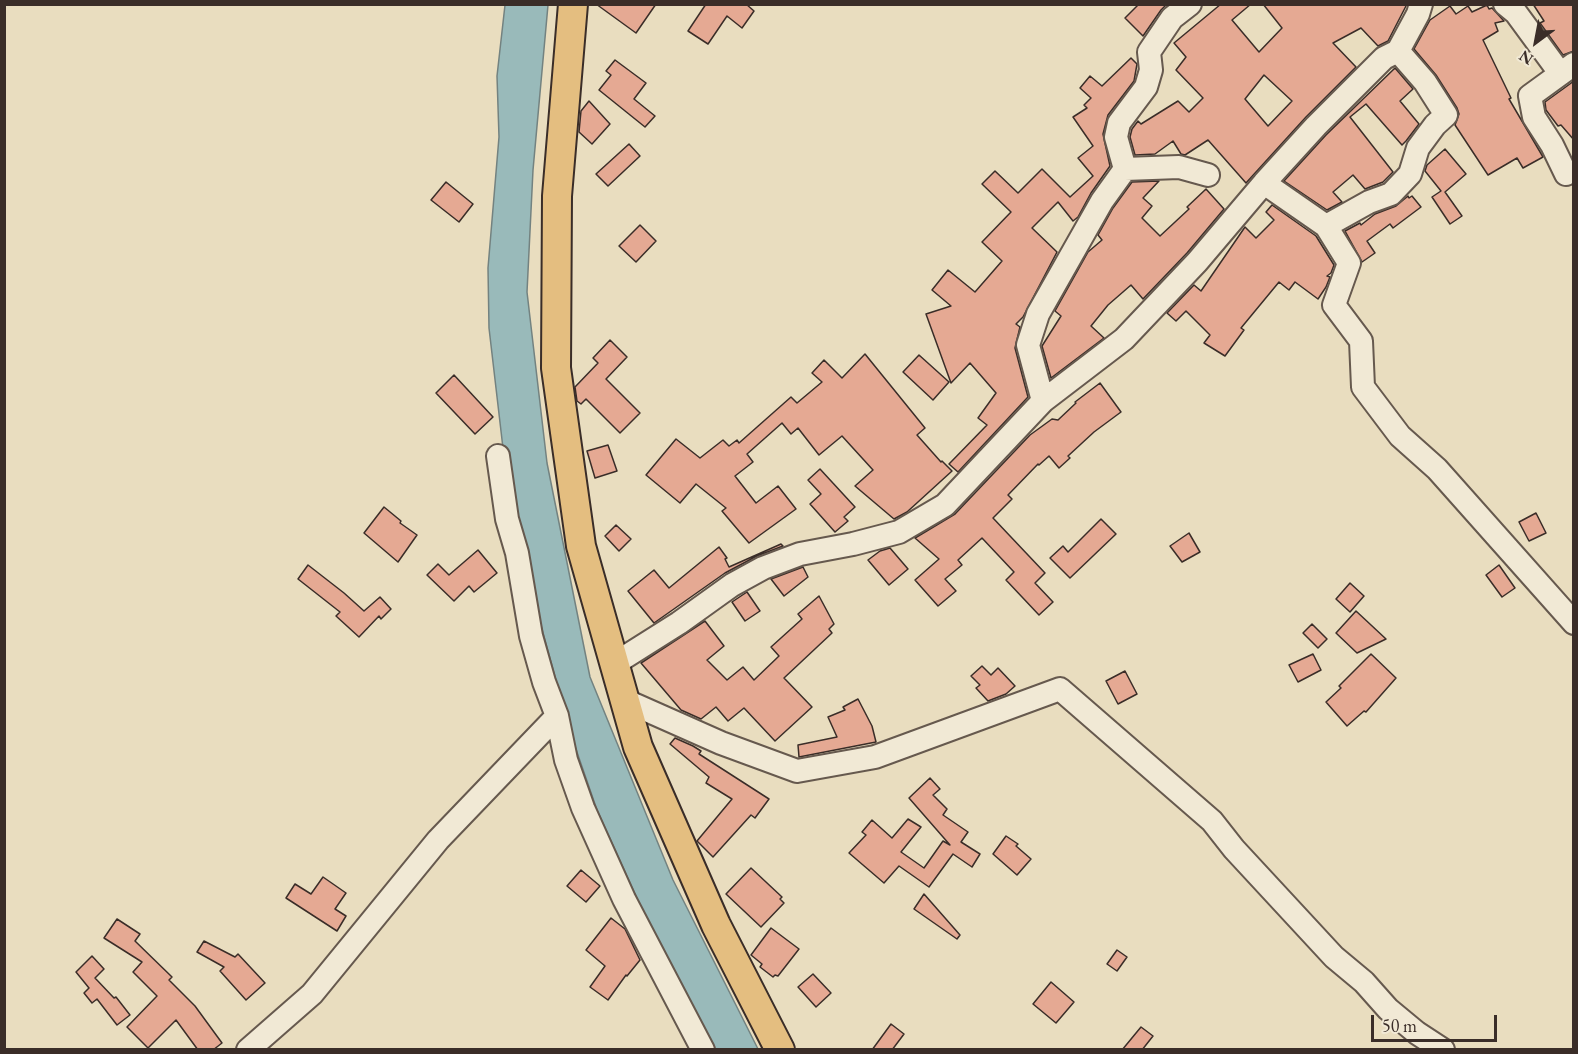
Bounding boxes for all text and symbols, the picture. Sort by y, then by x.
north arrow [1506,12,1566,72]
text: N [1515,45,1537,70]
scale bar [1374,1003,1500,1041]
text: 50 m [1382,1014,1417,1037]

